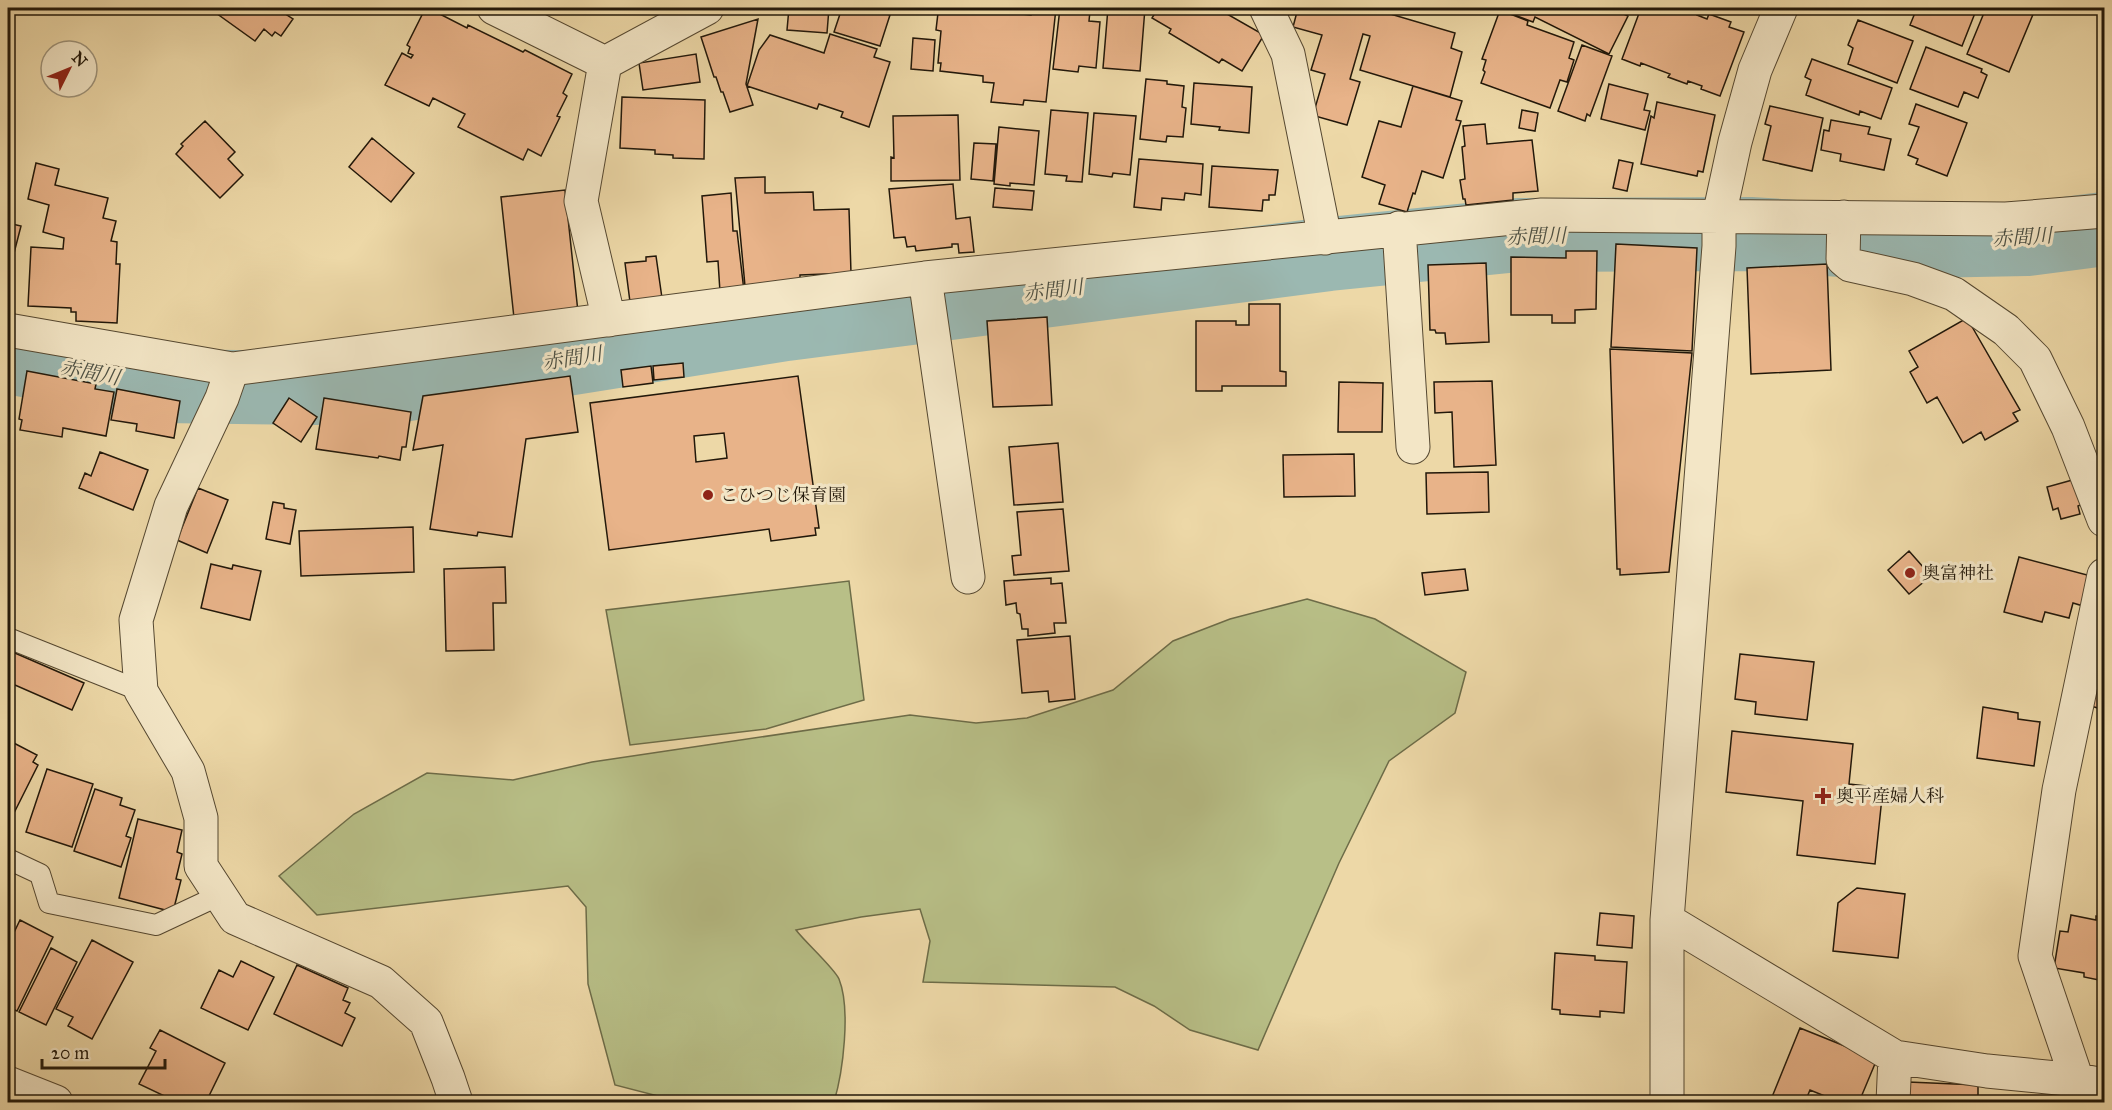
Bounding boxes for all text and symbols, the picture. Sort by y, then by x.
north arrow [39,39,99,99]
text: N [68,48,91,71]
water label: 赤間川 [1506,223,1568,249]
water label: 赤間川 [1991,223,2055,251]
water label: 赤間川 [1022,274,1086,306]
water label: 赤間川 [540,341,605,375]
water label: 赤間川 [58,354,124,390]
place label: こひつじ保育園 [720,484,846,506]
marker: こひつじ保育園 [701,488,715,502]
place label: 奥富神社 [1922,562,1994,584]
marker: 奥富神社 [1903,566,1917,580]
place label: 奥平産婦人科 [1836,785,1944,807]
marker: 奥平産婦人科 [1814,787,1832,805]
scale bar [42,1032,165,1070]
text: 20 m [51,1042,89,1064]

